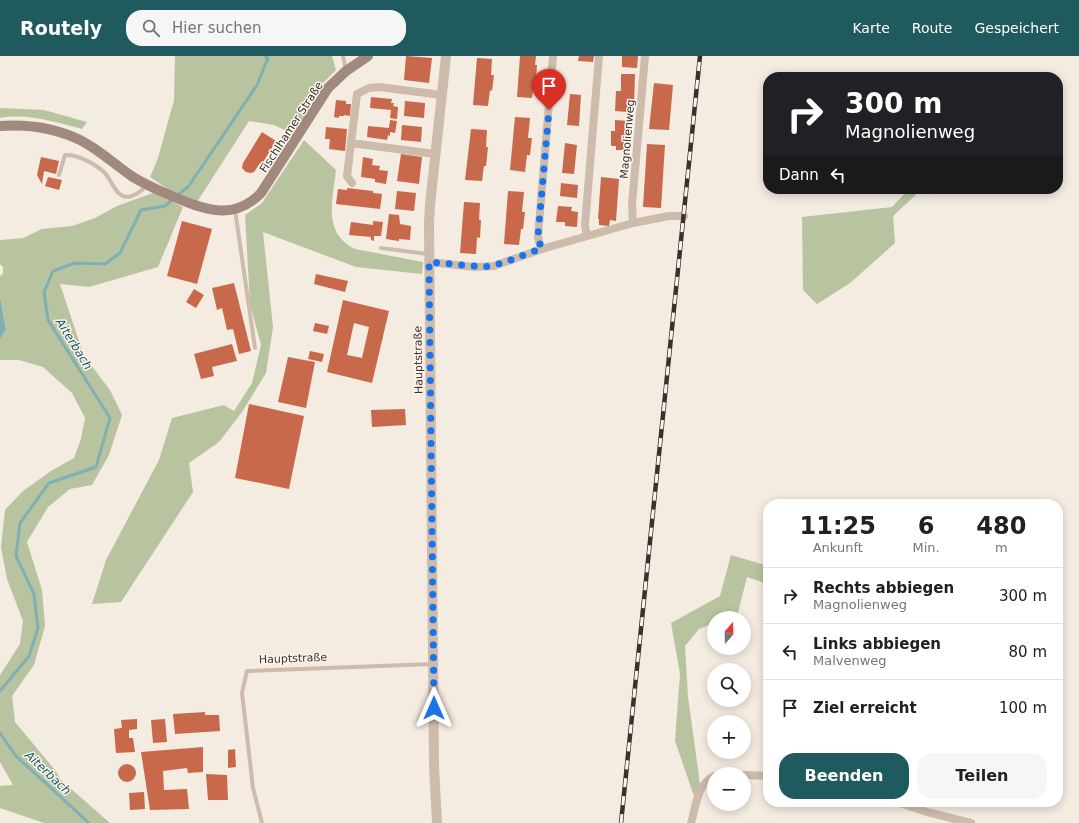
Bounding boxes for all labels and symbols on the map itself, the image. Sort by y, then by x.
pin [532,69,566,110]
street label: Fischlhamer Straße [257,79,326,175]
street label: Magnolienweg [618,99,637,179]
water label: Aiterbach [52,315,95,372]
street label: Hauptstraße [411,326,426,394]
north arrow [707,611,751,655]
street label: Hauptstraße [259,651,328,666]
position arrow [413,687,455,729]
water label: Aiterbach [21,748,74,798]

